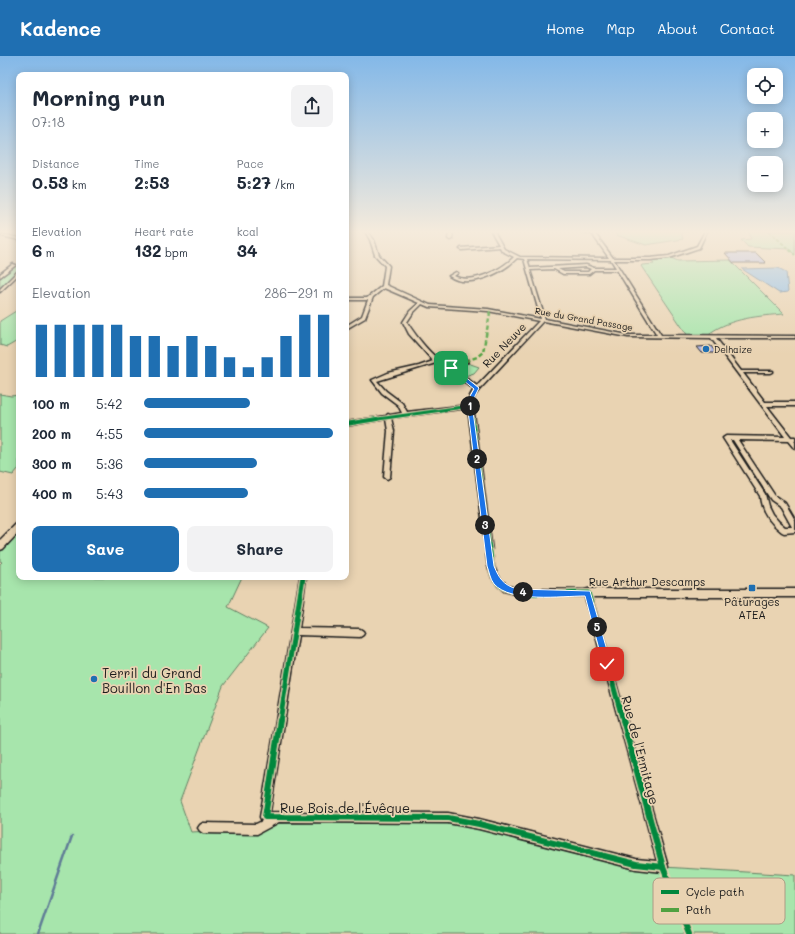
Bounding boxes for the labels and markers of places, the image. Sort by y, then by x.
marker: Delhaize [701,344,711,354]
place label: Delhaize [714,344,752,355]
pin [434,351,468,385]
pin: 1 [460,396,480,416]
pin: 2 [467,449,487,469]
pin: 3 [475,515,495,535]
pin: 4 [513,582,533,602]
marker: Pâturages ATEA [747,583,757,593]
place label: Pâturages ATEA [724,594,780,622]
pin: 5 [587,617,607,637]
pin [590,647,624,681]
place label: Terril du Grand Bouillon d'En Bas [102,664,207,696]
marker: Terril du Grand Bouillon d'En Bas [89,674,99,684]

